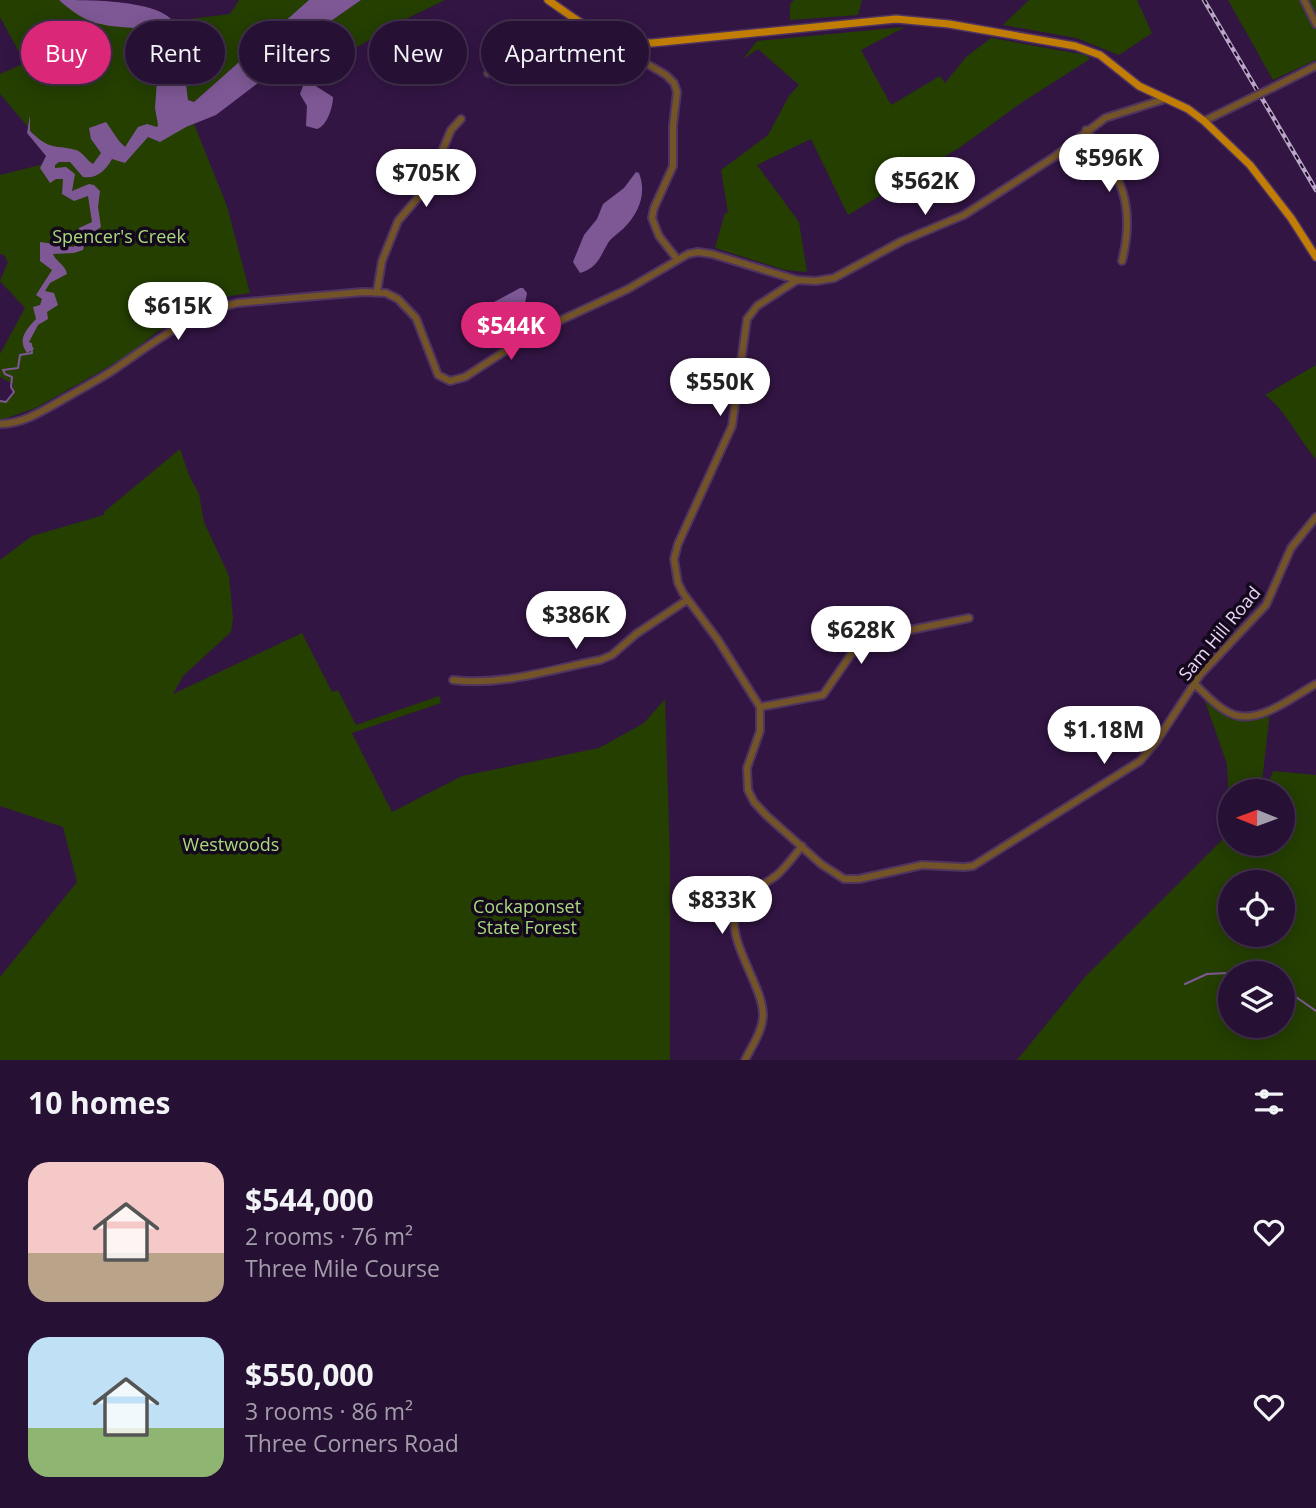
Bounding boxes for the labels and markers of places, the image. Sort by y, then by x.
pin: $596K [1060,134,1158,194]
pin: $705K [377,150,475,209]
pin: $562K [876,158,974,217]
pin: $615K [129,282,227,342]
pin: $544K [462,302,560,362]
pin: $550K [671,358,769,418]
pin: $386K [527,592,625,651]
pin: $628K [812,606,910,666]
pin: $1.18M [1047,706,1161,766]
pin: $833K [673,876,771,936]

